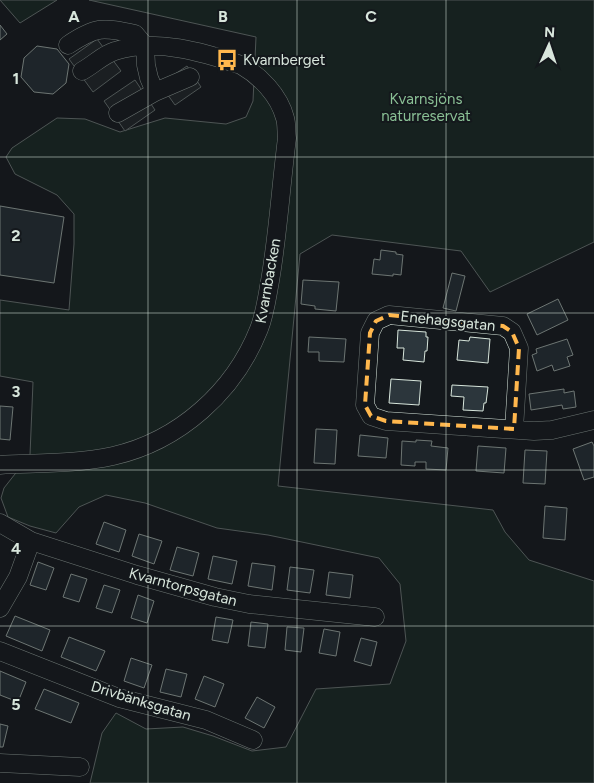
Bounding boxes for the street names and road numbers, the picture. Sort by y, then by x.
street label: Kvarnbacken [252,237,284,325]
street label: Enehagsgatan [400,307,496,335]
street label: Kvarntorpsgatan [127,564,239,610]
street label: Drivbänksgatan [89,677,193,725]

